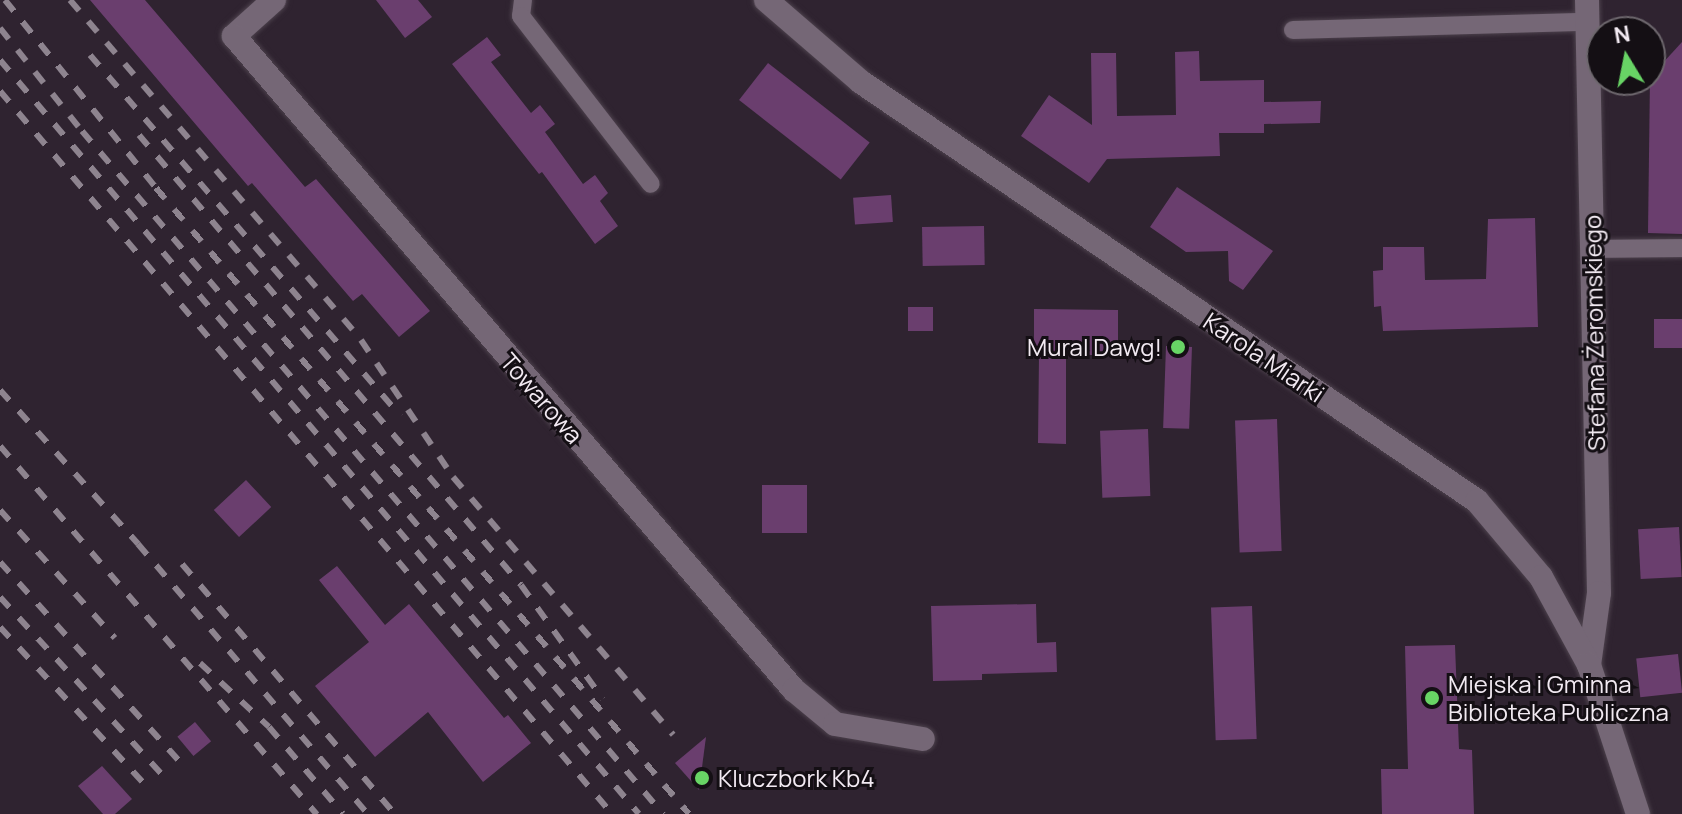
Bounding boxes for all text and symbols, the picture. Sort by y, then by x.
north arrow [1586,16,1666,96]
text: N [1612,18,1633,50]
street label: Stefana Żeromskiego [1578,215,1610,451]
street label: Karola Miarki [1198,306,1330,408]
place label: Mural Dawg! [1027,333,1162,361]
marker: Mural Dawg! [1169,338,1187,356]
street label: Towarowa [495,347,589,449]
place label: Miejska i Gminna Biblioteka Publiczna [1448,670,1669,726]
marker: Miejska i Gminna Biblioteka Publiczna [1423,689,1441,707]
place label: Kluczbork Kb4 [718,764,875,792]
marker: Kluczbork Kb4 [693,769,711,787]

